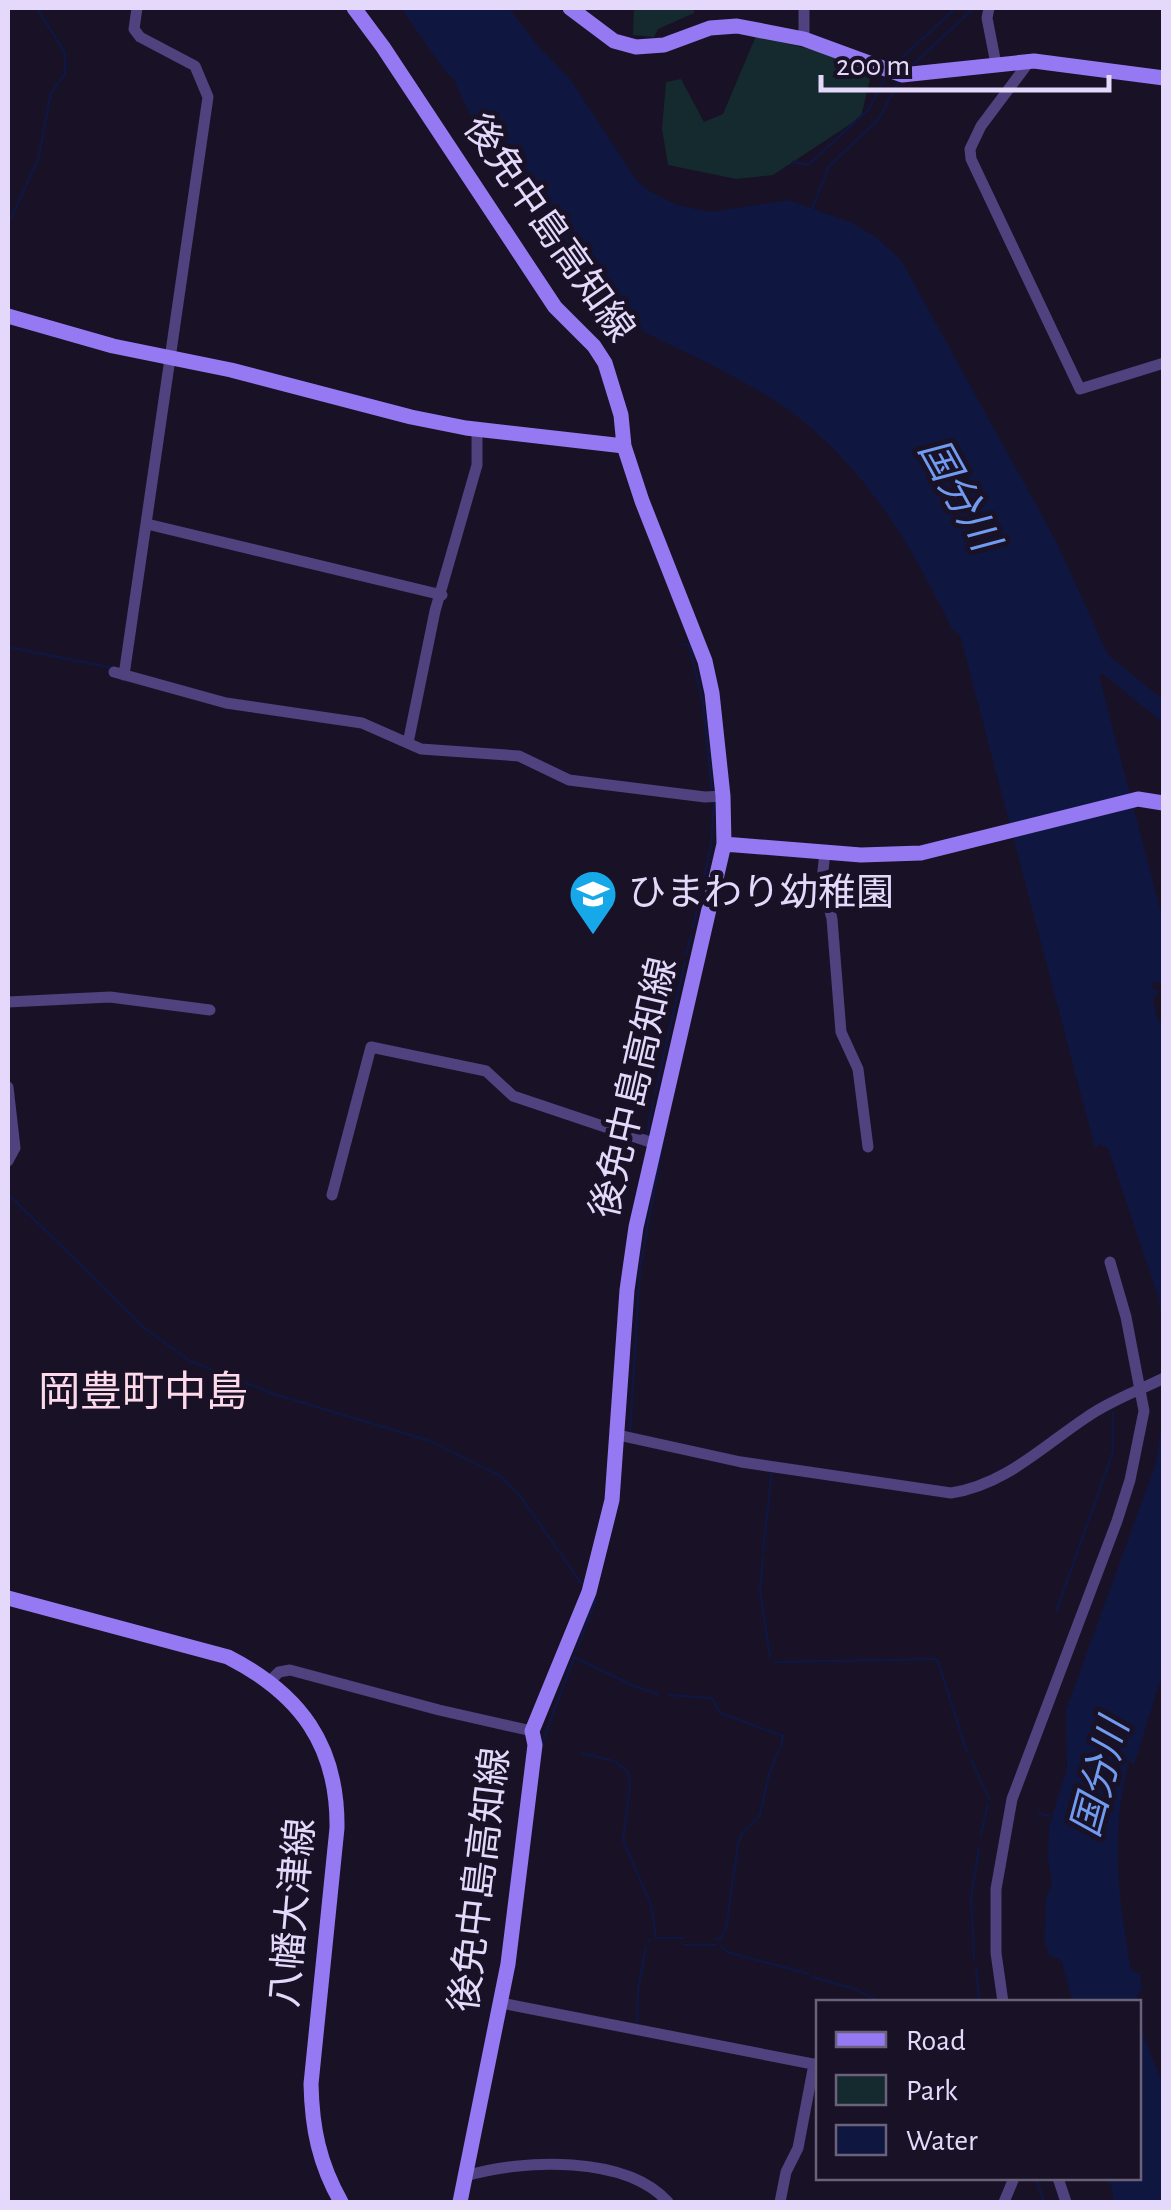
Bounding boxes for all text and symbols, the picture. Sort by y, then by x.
scale bar [821,30,1108,92]
text: 200 m [836,51,910,81]
street label: 後免中島高知線 [456,107,642,349]
water label: 国分川 [911,432,1007,561]
school or university icon: ひまわり幼稚園 [567,868,619,936]
place label: ひまわり幼稚園 [628,873,894,913]
street label: 後免中島高知線 [584,953,683,1222]
district label: 岡豊町中島 [38,1370,248,1414]
water label: 国分川 [1065,1711,1137,1841]
street label: 後免中島高知線 [443,1745,516,2014]
street label: 八幡大津線 [265,1817,321,2009]
legend [816,2000,1141,2180]
text: Road [906,2026,966,2056]
text: Park [906,2076,958,2106]
text: Water [906,2126,978,2156]

